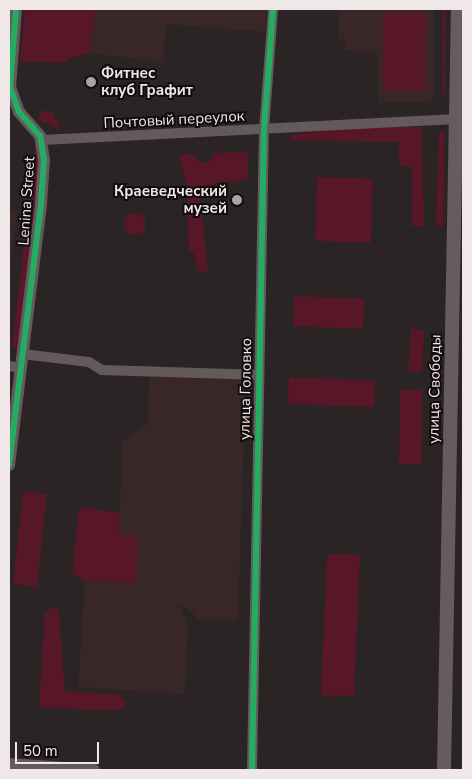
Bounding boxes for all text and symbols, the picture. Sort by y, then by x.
place label: Фитнес клуб Графит [101,64,193,99]
marker: Фитнес клуб Графит [85,76,97,88]
street label: Почтовый переулок [103,107,245,133]
street label: Lenina Street [15,156,39,246]
place label: Краеведческий музей [114,182,227,217]
marker: Краеведческий музей [231,194,243,206]
street label: улица Свободы [425,334,445,444]
street label: улица Головко [236,338,256,440]
scale bar [18,732,101,764]
text: 50 m [23,741,58,761]

